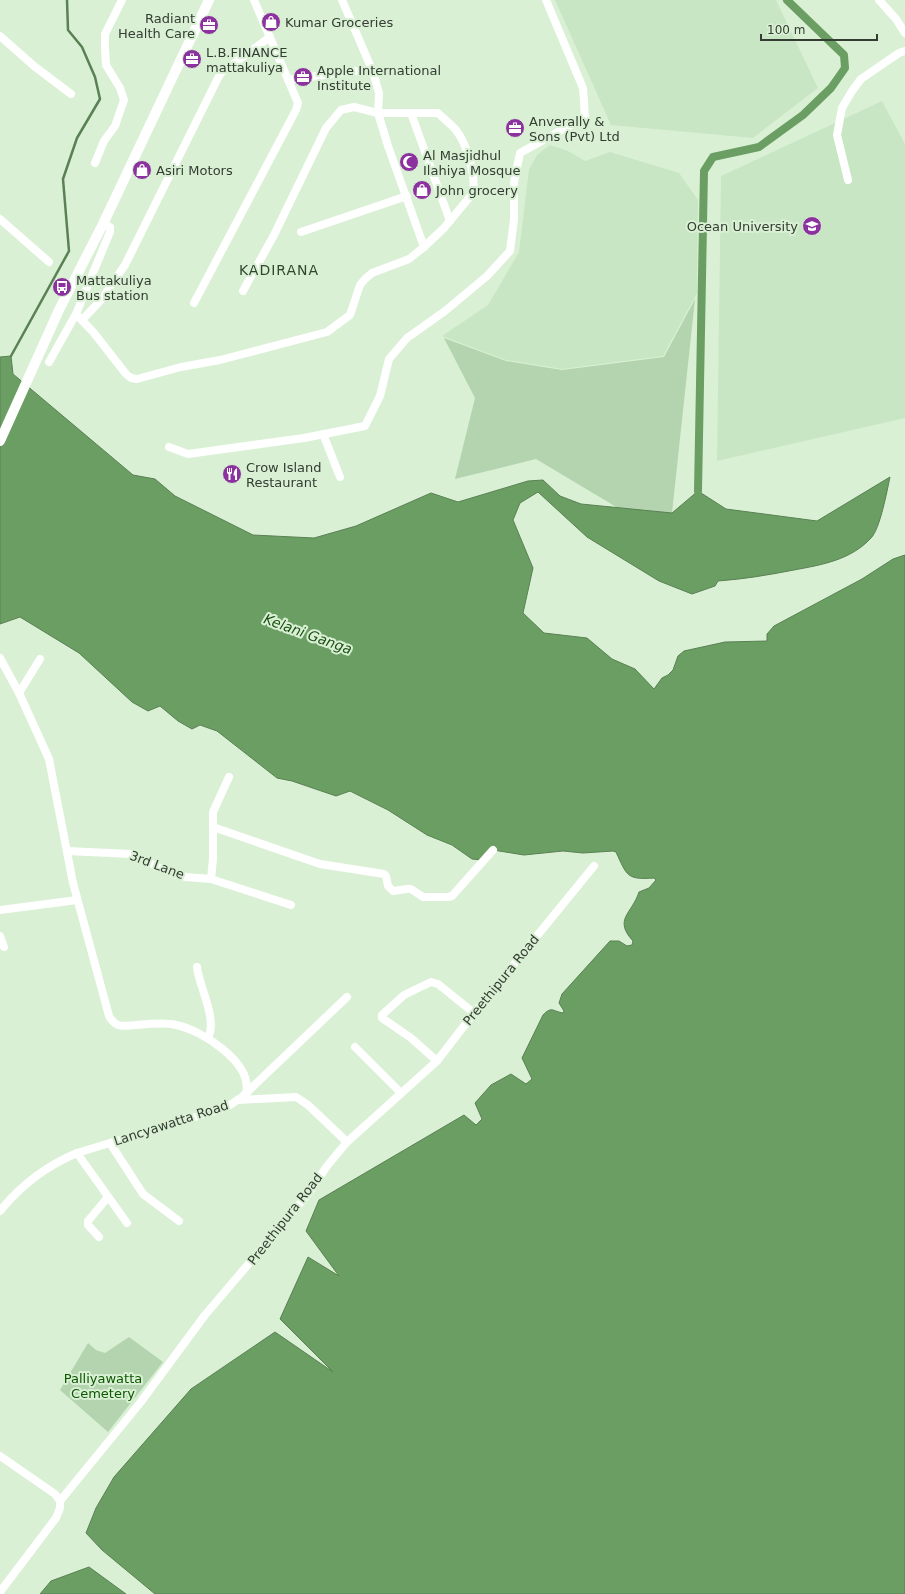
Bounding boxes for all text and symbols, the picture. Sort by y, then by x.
place label: Radiant Health Care [118,11,195,41]
shop icon: Kumar Groceries [260,11,282,33]
office icon: Radiant Health Care [198,14,220,36]
place label: Kumar Groceries [285,15,393,30]
scale bar [761,16,877,42]
text: 100 m [767,23,805,37]
place label: L.B.FINANCE mattakuliya [206,45,287,75]
office icon: L.B.FINANCE mattakuliya [181,48,203,70]
place label: Apple International Institute [317,63,441,93]
office icon: Apple International Institute [292,66,314,88]
place label: Anverally & Sons (Pvt) Ltd [529,114,620,144]
office icon: Anverally & Sons (Pvt) Ltd [504,117,526,139]
place label: Al Masjidhul Ilahiya Mosque [423,148,521,178]
mosque icon: Al Masjidhul Ilahiya Mosque [398,151,420,173]
shop icon: Asiri Motors [131,159,153,181]
place label: Asiri Motors [156,163,233,178]
shop icon: John grocery [411,179,433,201]
place label: John grocery [435,183,518,198]
school or university icon: Ocean University [801,215,823,237]
place label: Ocean University [687,219,798,234]
district label: KADIRANA [239,262,319,278]
place label: Mattakuliya Bus station [76,273,152,303]
bus stop icon: Mattakuliya Bus station [51,276,73,298]
place label: Crow Island Restaurant [246,460,322,490]
restaurant icon: Crow Island Restaurant [221,463,243,485]
water label: Kelani Ganga [262,611,354,657]
street label: 3rd Lane [128,848,186,882]
street label: Preethipura Road [460,932,542,1028]
street label: Lancyawatta Road [112,1097,230,1149]
street label: Preethipura Road [245,1170,325,1268]
park label: Palliyawatta Cemetery [64,1371,142,1401]

